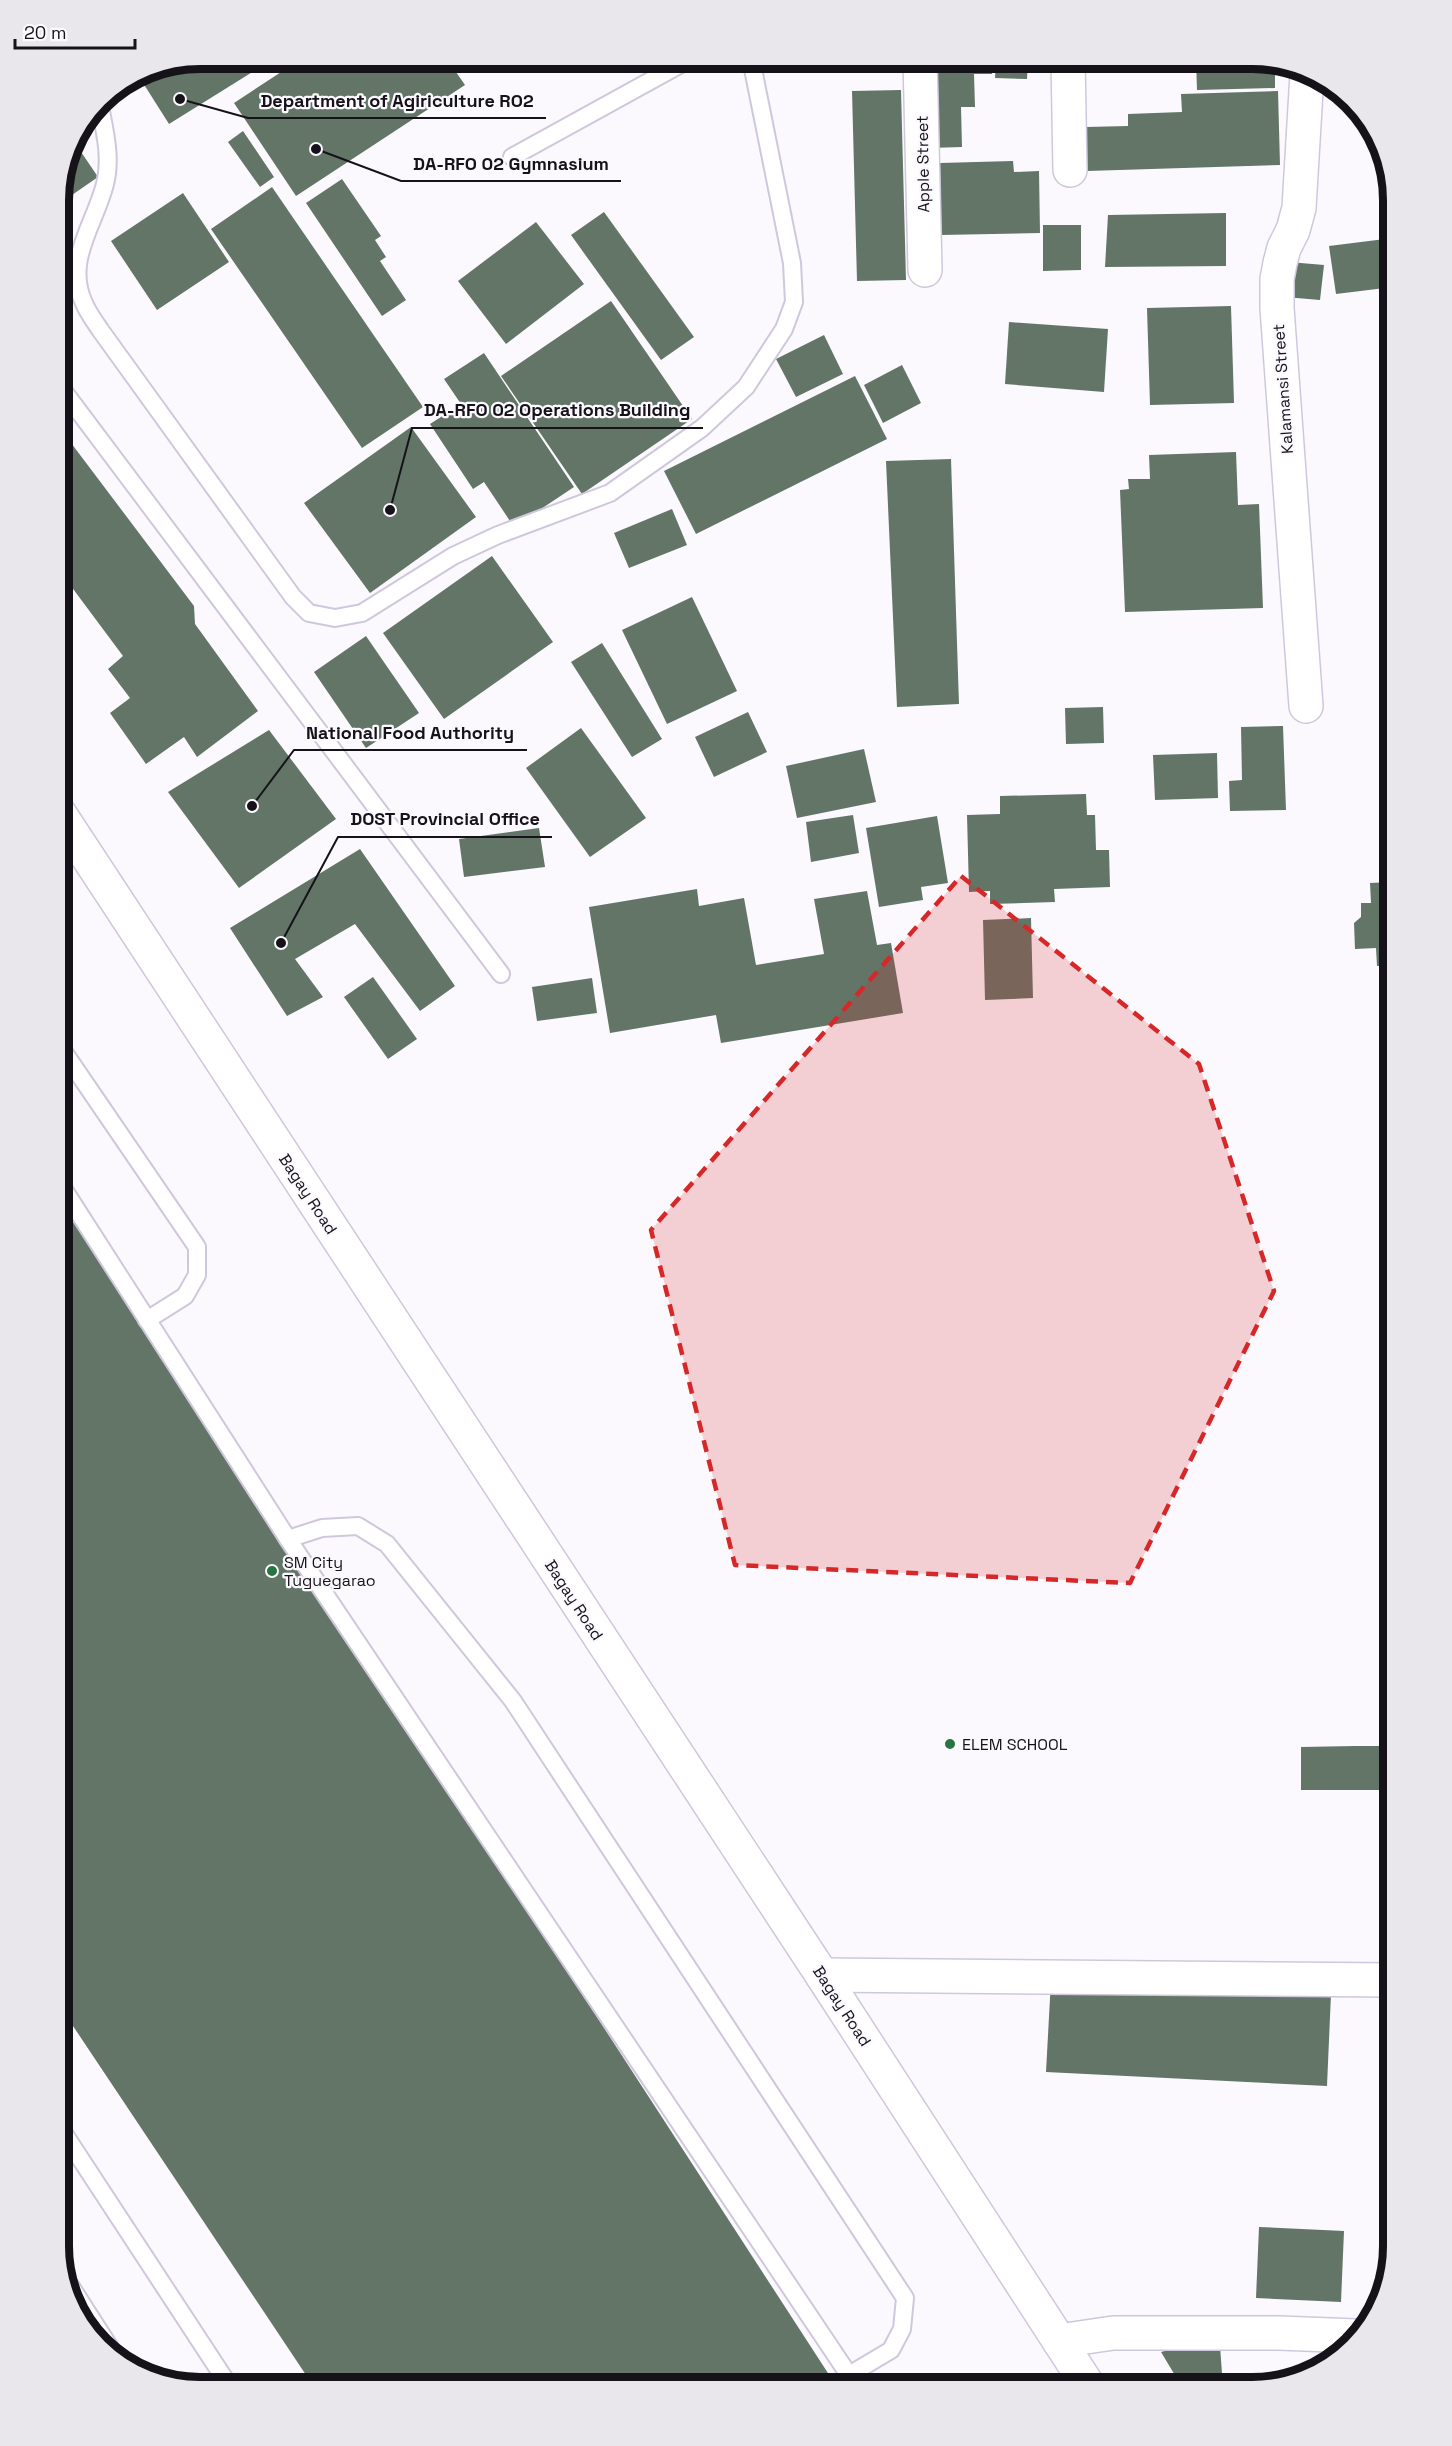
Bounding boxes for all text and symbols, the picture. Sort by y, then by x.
scale bar [15,12,135,50]
text: 20 m [24,21,67,44]
callout: Department of Agiriculture RO2 [248,82,546,118]
text: Department of Agiriculture RO2 [260,89,534,112]
street label: Apple Street [912,115,934,213]
callout: DA-RFO 02 Gymnasium [401,145,621,181]
text: DA-RFO 02 Gymnasium [413,152,609,175]
street label: Kalamansi Street [1268,323,1298,455]
callout: DA-RFO 02 Operations Building [412,392,703,428]
text: DA-RFO 02 Operations Building [424,398,690,421]
callout: National Food Authority [294,714,527,750]
text: National Food Authority [306,721,514,744]
callout: DOST Provincial Office [338,801,552,837]
text: DOST Provincial Office [350,807,540,830]
street label: Bagay Road [274,1150,342,1238]
place label: SM City Tuguegarao [284,1552,376,1591]
street label: Bagay Road [540,1556,608,1644]
marker: SM City Tuguegarao [265,1564,279,1578]
place label: ELEM SCHOOL [962,1734,1068,1755]
marker: ELEM SCHOOL [943,1737,957,1751]
street label: Bagay Road [808,1962,876,2050]

